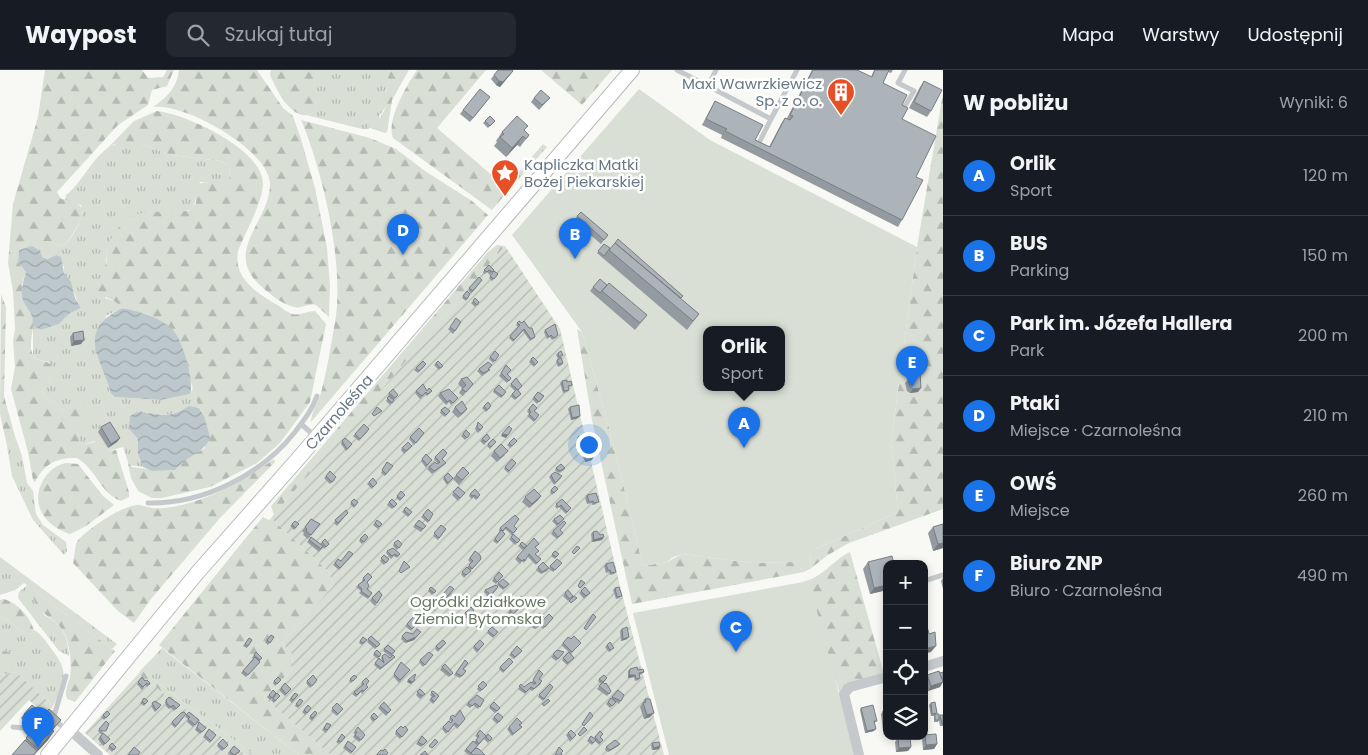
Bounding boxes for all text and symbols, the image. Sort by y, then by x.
search box [166,12,516,57]
text: Waypost [25,18,136,51]
icon: search [184,21,212,49]
text: Szukaj tutaj [224,21,332,48]
text: Mapa [1062,22,1114,47]
text: Warstwy [1142,22,1219,47]
text: Udostępnij [1247,22,1343,47]
place label: Maxi Wawrzkiewicz Sp. z o. o. [682,73,822,111]
building icon: Maxi Wawrzkiewicz Sp. z o. o. [826,77,856,116]
text: W pobliżu [963,88,1068,117]
text: Wyniki: 6 [1279,91,1348,114]
text: Orlik [1010,150,1056,177]
place label: Kapliczka Matki Bożej Piekarskiej [524,154,644,192]
place icon: Kapliczka Matki Bożej Piekarskiej [490,158,520,197]
text: A [973,164,985,187]
text: 120 m [1303,164,1348,187]
text: Sport [1010,179,1052,202]
pin: D [387,214,419,255]
pin: B [559,218,591,259]
text: BUS [1010,230,1048,257]
text: B [974,244,984,267]
text: 150 m [1302,244,1348,267]
text: Parking [1010,259,1069,282]
text: Park im. Józefa Hallera [1010,310,1233,337]
text: C [973,324,985,347]
text: 200 m [1298,324,1348,347]
popup [703,326,785,391]
text: Orlik [721,333,767,360]
text: Park [1010,339,1044,362]
pin: E [896,346,928,387]
text: Sport [721,362,763,385]
street label: Czarnoleśna [300,370,378,454]
text: Ptaki [1010,390,1060,417]
text: D [973,404,985,427]
text: 210 m [1303,404,1348,427]
pin: A [728,407,760,448]
text: Miejsce · Czarnoleśna [1010,419,1182,442]
your location [576,432,602,458]
text: OWŚ [1010,470,1057,497]
text: E [975,484,983,507]
text: 260 m [1298,484,1348,507]
text: Miejsce [1010,499,1070,522]
text: Biuro ZNP [1010,550,1103,577]
map controls [883,560,928,740]
button: + [883,560,928,605]
text: F [975,564,983,587]
text: 490 m [1297,564,1348,587]
text: Biuro · Czarnoleśna [1010,579,1162,602]
park label: Ogródki działkowe Ziemia Bytomska [410,591,546,629]
button: − [883,605,928,650]
pin: C [720,611,752,652]
button: locate [883,650,928,695]
button: layers [883,695,928,740]
pin: F [22,707,54,748]

